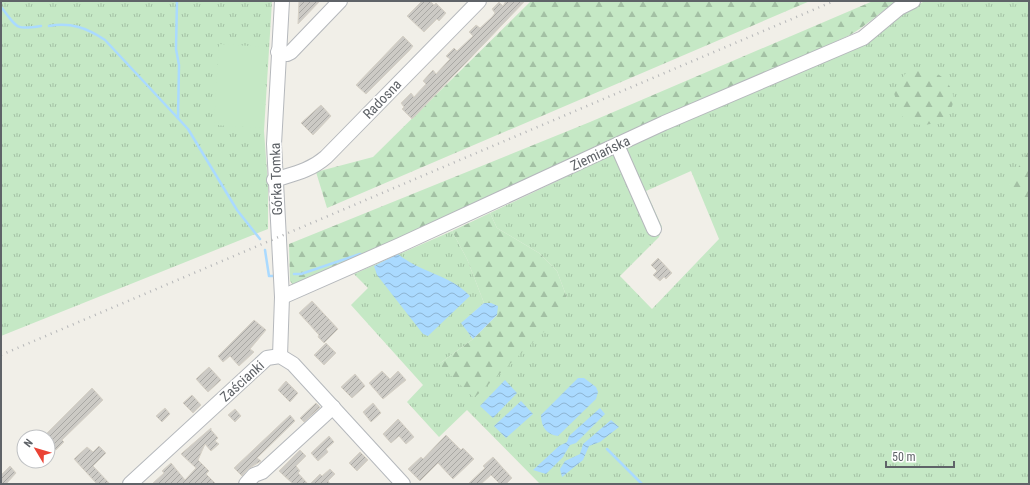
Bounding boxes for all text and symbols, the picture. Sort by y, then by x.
street label: Radosna [360,76,404,122]
street label: Ziemiańska [568,132,632,174]
street label: Górka Tomka [267,142,285,216]
street label: Zaścianki [217,357,267,405]
north arrow [16,429,56,469]
text: N [21,436,36,450]
scale bar [886,443,954,469]
text: 50 m [892,450,916,464]

